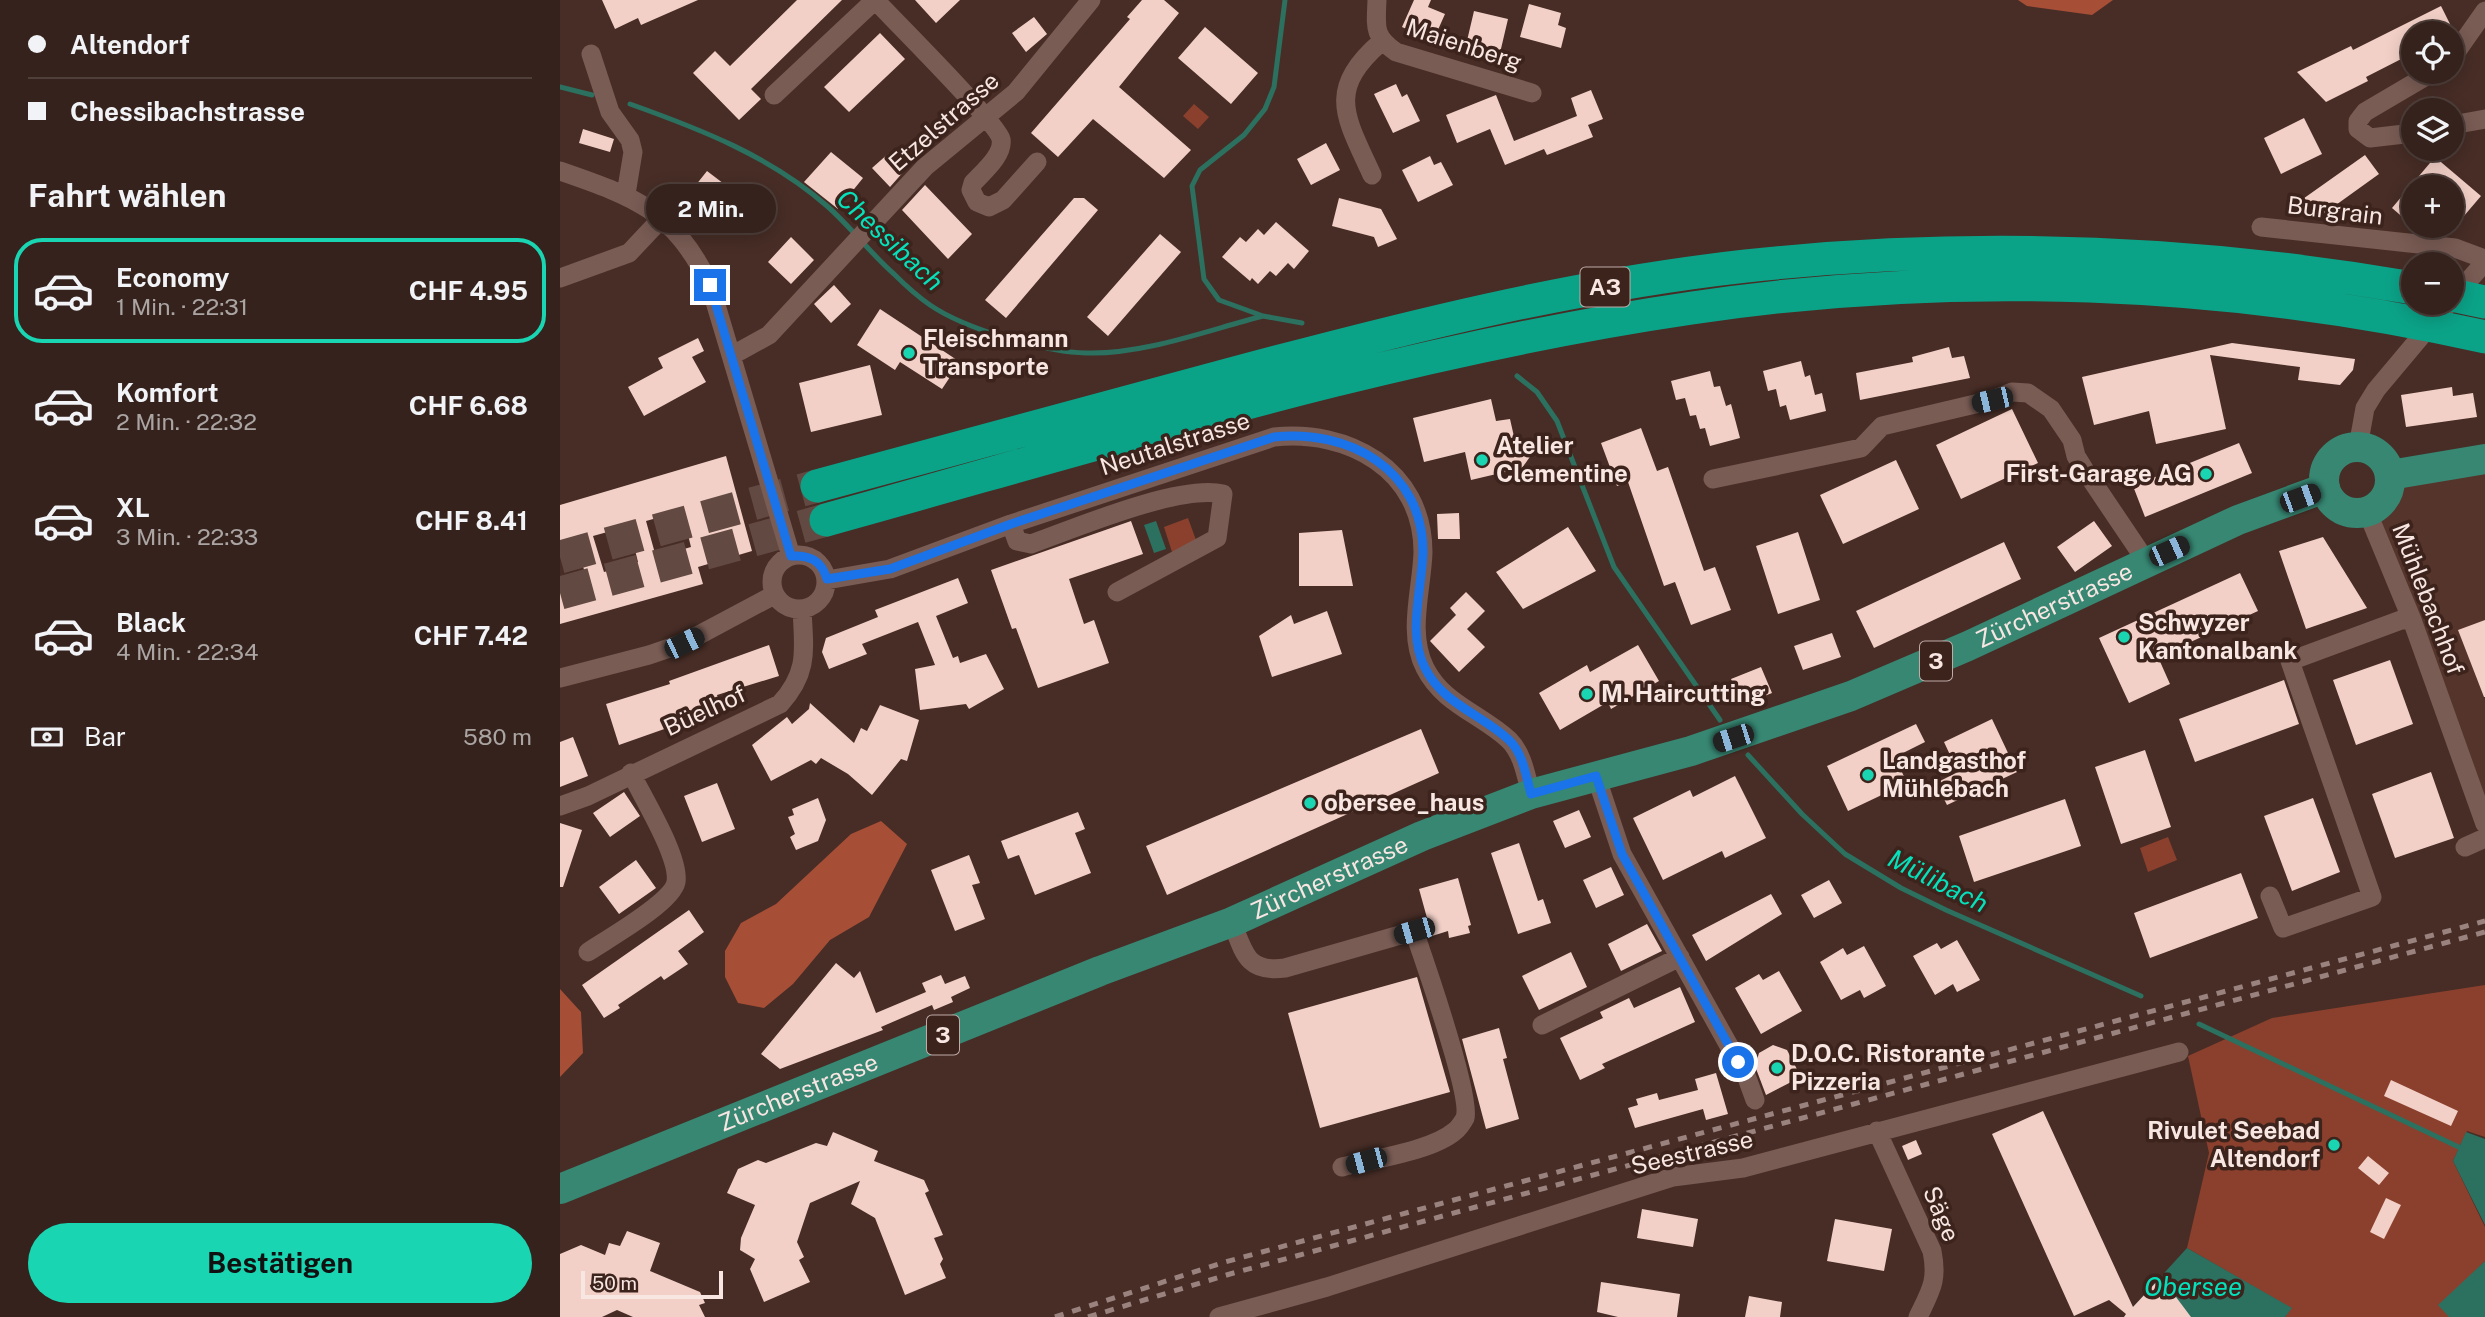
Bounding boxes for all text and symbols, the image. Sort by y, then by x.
street label: Maienberg [1403,12,1526,76]
map controls [2401,21,2464,315]
button: locate [2401,21,2464,84]
text: Altendorf [70,29,190,60]
street label: Etzelstrasse [883,66,1004,177]
text: Chessibachstrasse [70,96,305,127]
button: layers [2401,98,2464,161]
button: + [2401,175,2464,238]
text: Fahrt wählen [28,177,227,214]
water label: Chessibach [831,182,950,297]
callout: 2 Min. [645,184,775,232]
street label: Burgrain [2286,190,2385,230]
text: 2 Min. [678,195,744,222]
button: − [2401,252,2464,315]
icon: car [32,259,95,322]
text: Economy [116,262,229,293]
road number: A3 [1580,268,1630,306]
route end [694,269,726,301]
text: CHF 4.95 [409,275,528,306]
text: 1 Min. · 22:31 [116,293,248,320]
place label: Fleischmann Transporte [923,324,1069,380]
marker: Fleischmann Transporte [901,345,917,361]
icon: car [32,374,95,437]
text: Komfort [116,377,218,408]
car [1970,385,2015,415]
text: CHF 6.68 [409,390,528,421]
street label: Neutalstrasse [1096,406,1253,480]
text: 2 Min. · 22:32 [116,408,257,435]
place label: Atelier Clementine [1496,431,1628,487]
marker: Atelier Clementine [1474,452,1490,468]
place label: First-Garage AG [2006,459,2192,487]
marker: First-Garage AG [2198,466,2214,482]
car [2277,481,2324,515]
icon: car [32,489,95,552]
text: XL [116,492,150,523]
text: CHF 8.41 [415,505,528,536]
street label: Mühlebachhof [2387,519,2471,678]
text: 3 Min. · 22:33 [116,523,258,550]
car [2146,533,2193,569]
street label: Zürcherstrasse [1971,556,2137,653]
icon: car [32,604,95,667]
text: Black [116,607,186,638]
place label: Schwyzer Kantonalbank [2138,608,2298,664]
text: CHF 7.42 [414,620,528,651]
car [661,624,708,662]
marker: Schwyzer Kantonalbank [2116,629,2132,645]
text: 4 Min. · 22:34 [116,638,258,665]
road number: 3 [1920,642,1952,680]
street label: Büelhof [659,679,750,741]
place label: M. Haircutting [1601,679,1766,707]
marker: M. Haircutting [1579,686,1595,702]
icon: cash [28,718,66,756]
text: Bar [84,721,126,752]
car [1710,722,1757,754]
text: 580 m [463,723,532,750]
place label: Landgasthof Mühlebach [1882,746,2026,802]
marker: Landgasthof Mühlebach [1860,767,1876,783]
place label: obersee_haus [1324,788,1484,816]
marker: obersee_haus [1302,795,1318,811]
street label: Zürcherstrasse [1246,829,1412,925]
water label: Mülibach [1883,842,1993,919]
car [1391,915,1438,947]
road number: 3 [927,1016,959,1054]
place label: D.O.C. Ristorante Pizzeria [1791,1039,1985,1095]
route start [1722,1046,1754,1078]
street label: Zürcherstrasse [714,1047,882,1137]
marker: D.O.C. Ristorante Pizzeria [1769,1060,1785,1076]
place label: Rivulet Seebad Altendorf [2147,1116,2320,1172]
street label: Seestrasse [1628,1124,1756,1180]
marker: Rivulet Seebad Altendorf [2326,1137,2342,1153]
car [1343,1145,1390,1177]
street label: Säge [1918,1182,1966,1246]
button: Bestätigen [28,1223,532,1303]
scale bar [581,1268,723,1300]
water label: Obersee [2144,1271,2242,1302]
text: 50 m [592,1272,637,1294]

